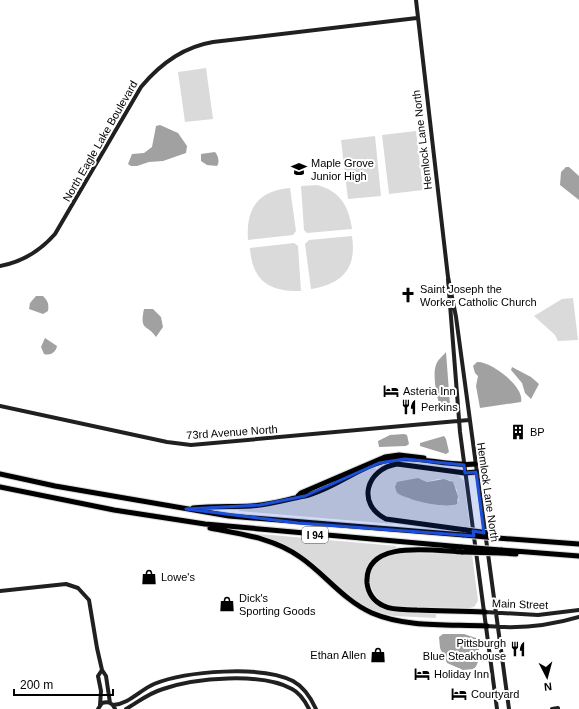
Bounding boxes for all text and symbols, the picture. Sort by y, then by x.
street label: North Eagle Lake Boulevard [60,78,140,204]
street label: Hemlock Lane North [410,90,434,190]
place label: Maple Grove Junior High [311,157,374,182]
school or university icon: Maple Grove Junior High [290,160,308,178]
place label: Saint Joseph the Worker Catholic Church [420,283,537,308]
church icon: Saint Joseph the Worker Catholic Church [399,286,417,304]
hotel icon: Asteria Inn [382,382,400,400]
place label: Asteria Inn [403,385,456,397]
restaurant icon: Perkins [400,398,418,416]
place label: Perkins [421,401,458,413]
street label: 73rd Avenue North [186,423,278,441]
building icon: BP [509,423,527,441]
place label: BP [530,426,545,438]
street label: Hemlock Lane North [475,442,501,542]
road number: I 94 [302,527,328,543]
shop icon: Lowe's [140,568,158,586]
place label: Lowe's [161,571,195,583]
place label: Dick's Sporting Goods [239,592,316,617]
shop icon: Dick's Sporting Goods [218,595,236,613]
street label: Main Street [492,597,548,611]
place label: Pittsburgh Blue Steakhouse [423,637,506,662]
restaurant icon: Pittsburgh Blue Steakhouse [509,640,527,658]
shop icon: Ethan Allen [369,646,387,664]
place label: Ethan Allen [310,649,366,661]
north arrow [527,657,567,697]
hotel icon: Holiday Inn [413,665,431,683]
place label: Holiday Inn [434,668,489,680]
scale bar [14,671,113,697]
text: 200 m [20,678,53,692]
text: N [543,681,553,693]
hotel icon: Courtyard [450,685,468,703]
place label: Courtyard [471,688,519,700]

